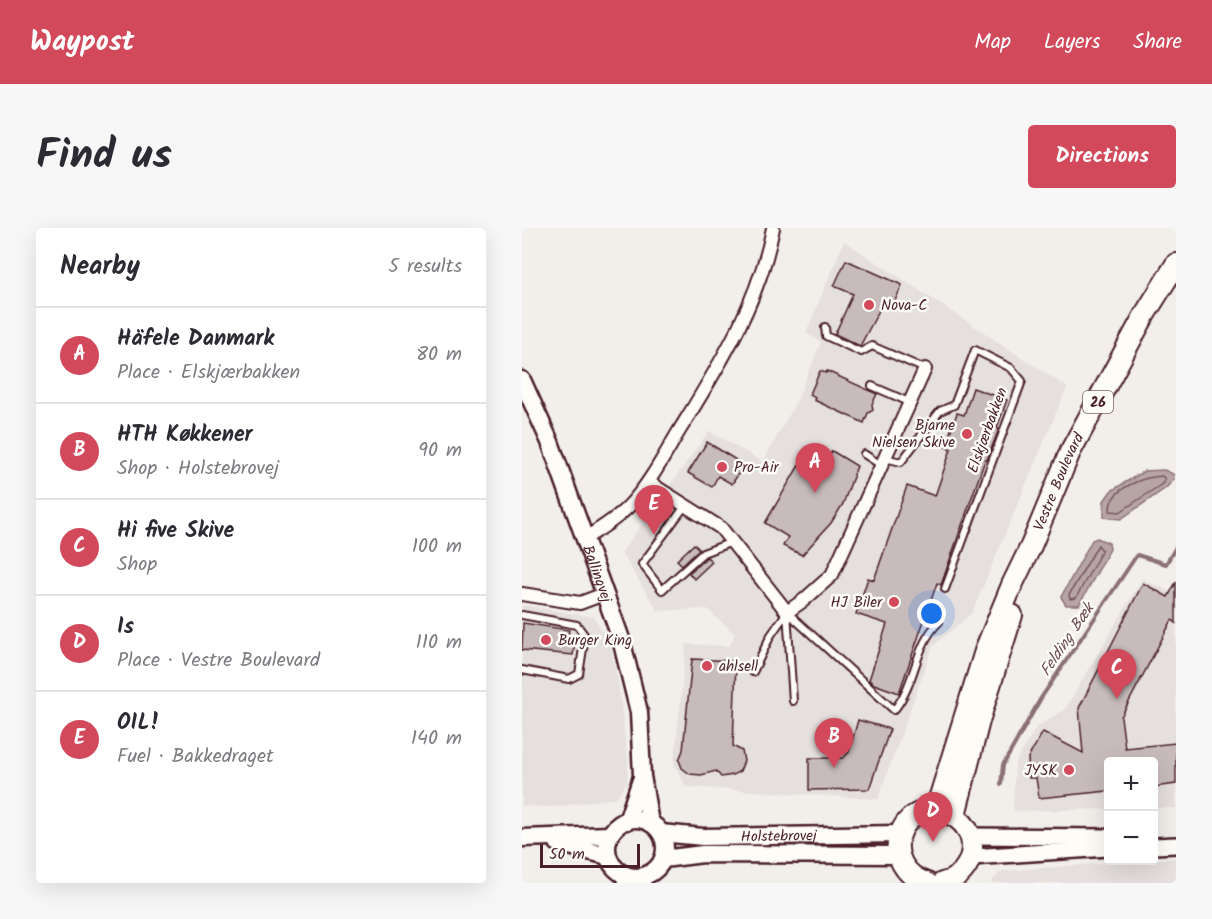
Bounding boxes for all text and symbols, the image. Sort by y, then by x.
text: Waypost [30,20,134,65]
text: Map [974,26,1011,59]
text: Layers [1044,26,1100,59]
text: Share [1133,26,1182,59]
text: Find us [36,123,172,190]
button: Directions [1028,125,1176,188]
text: Nearby [60,246,140,288]
text: 5 results [388,251,462,283]
place label: Nova-C [881,294,927,318]
marker: Nova-C [862,298,876,312]
text: Häfele Danmark [117,322,274,357]
text: A [73,339,86,371]
text: 80 m [416,339,462,371]
text: Place · Elskjærbakken [117,357,300,389]
street label: Elskjærbakken [961,384,1015,477]
road number: 26 [1083,391,1113,413]
place label: Bjarne Nielsen Skive [872,414,955,455]
text: HTH Køkkener [117,418,253,453]
marker: Bjarne Nielsen Skive [960,427,974,441]
street label: Vestre Boulevard [1028,428,1091,535]
text: B [73,435,86,467]
text: 90 m [418,435,462,467]
pin: A [796,444,834,493]
text: Shop · Holstebrovej [117,453,279,485]
place label: Pro-Air [734,456,779,480]
marker: Pro-Air [715,460,729,474]
pin: E [634,486,674,535]
text: Hi five Skive [117,514,234,549]
text: C [73,531,86,563]
text: 100 m [412,531,462,563]
street label: Ballingvej [575,542,618,607]
text: Shop [117,549,157,581]
place label: HJ Biler [830,591,883,615]
marker: HJ Biler [887,595,901,609]
water label: Felding Bæk [1034,596,1102,681]
your location [917,599,946,628]
text: Is [117,610,134,645]
text: D [73,627,86,659]
text: 110 m [416,627,462,659]
place label: Burger King [558,629,632,653]
marker: Burger King [539,633,553,647]
text: Place · Vestre Boulevard [117,645,320,677]
pin: C [1098,650,1136,699]
place label: ahlsell [719,655,759,679]
marker: ahlsell [700,659,714,673]
text: OIL! [117,706,160,741]
pin: B [814,718,854,768]
text: E [74,723,85,755]
text: 140 m [411,723,462,755]
text: Fuel · Bakkedraget [117,741,274,773]
map controls [1104,757,1158,865]
button: + [1104,757,1158,811]
place label: JYSK [1025,759,1057,783]
marker: JYSK [1062,763,1076,777]
pin: D [914,792,952,842]
button: − [1104,811,1158,865]
street label: Holstebrovej [741,824,818,849]
scale bar [540,841,640,868]
text: 50 m [549,842,585,867]

